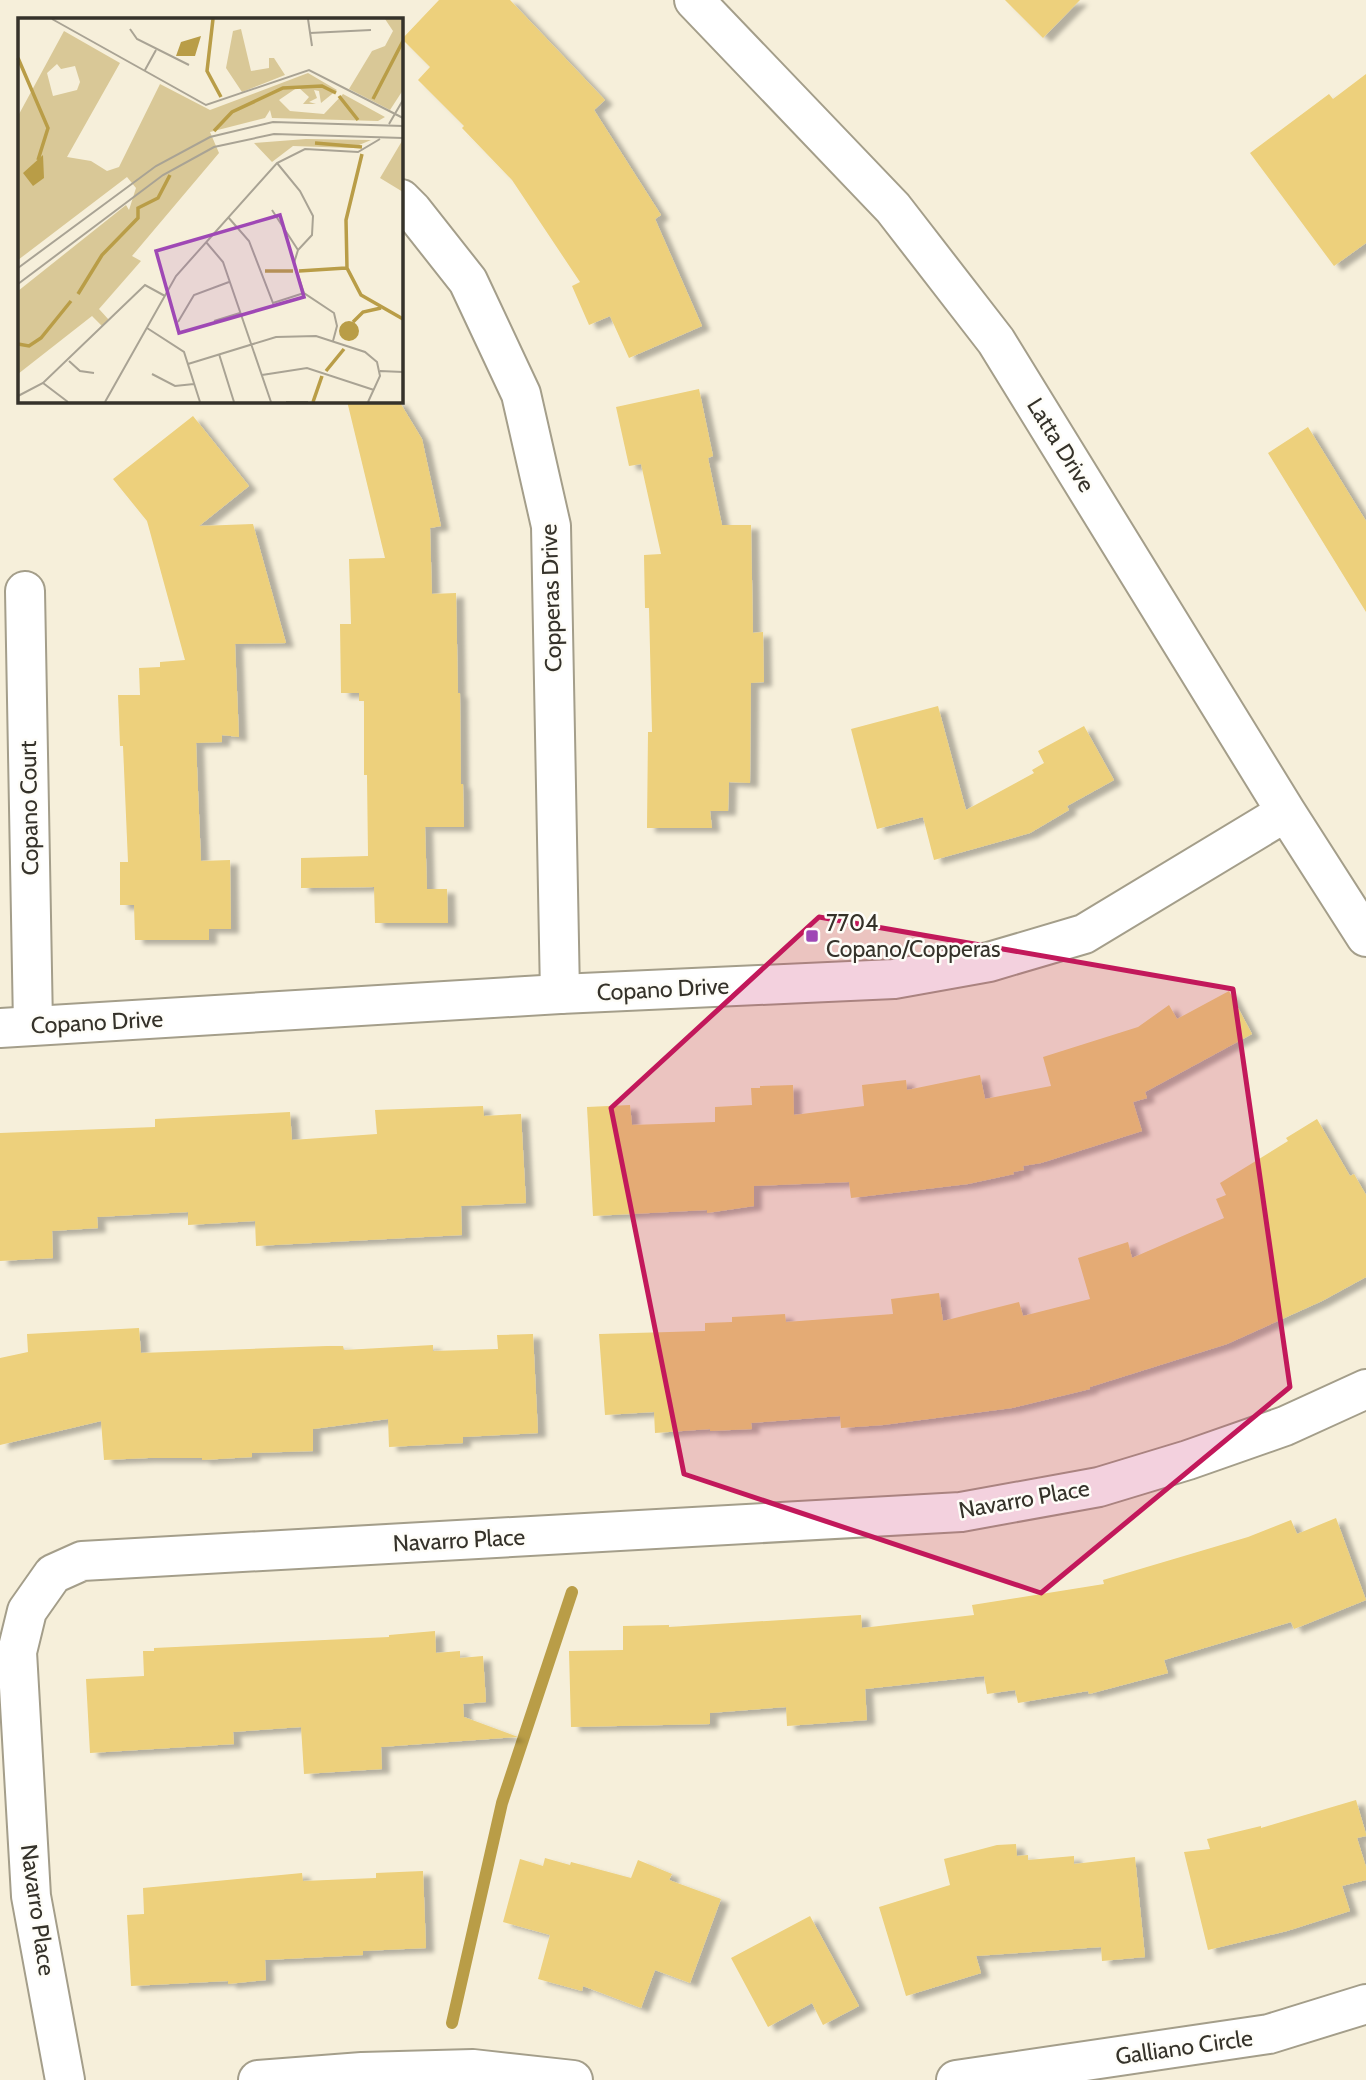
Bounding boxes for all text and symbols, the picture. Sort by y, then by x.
inset map [18,18,402,402]
street label: Latta Drive [1021,393,1101,497]
street label: Copperas Drive [534,523,568,673]
street label: Copano Court [14,740,44,876]
place label: 7704 Copano/Copperas [826,909,1001,963]
marker: 7704 Copano/Copperas [804,928,820,944]
street label: Copano Drive [596,972,730,1006]
street label: Copano Drive [30,1005,164,1039]
street label: Navarro Place [956,1474,1092,1524]
street label: Navarro Place [392,1523,526,1557]
street label: Navarro Place [15,1842,61,1978]
street label: Galliano Circle [1114,2023,1255,2070]

